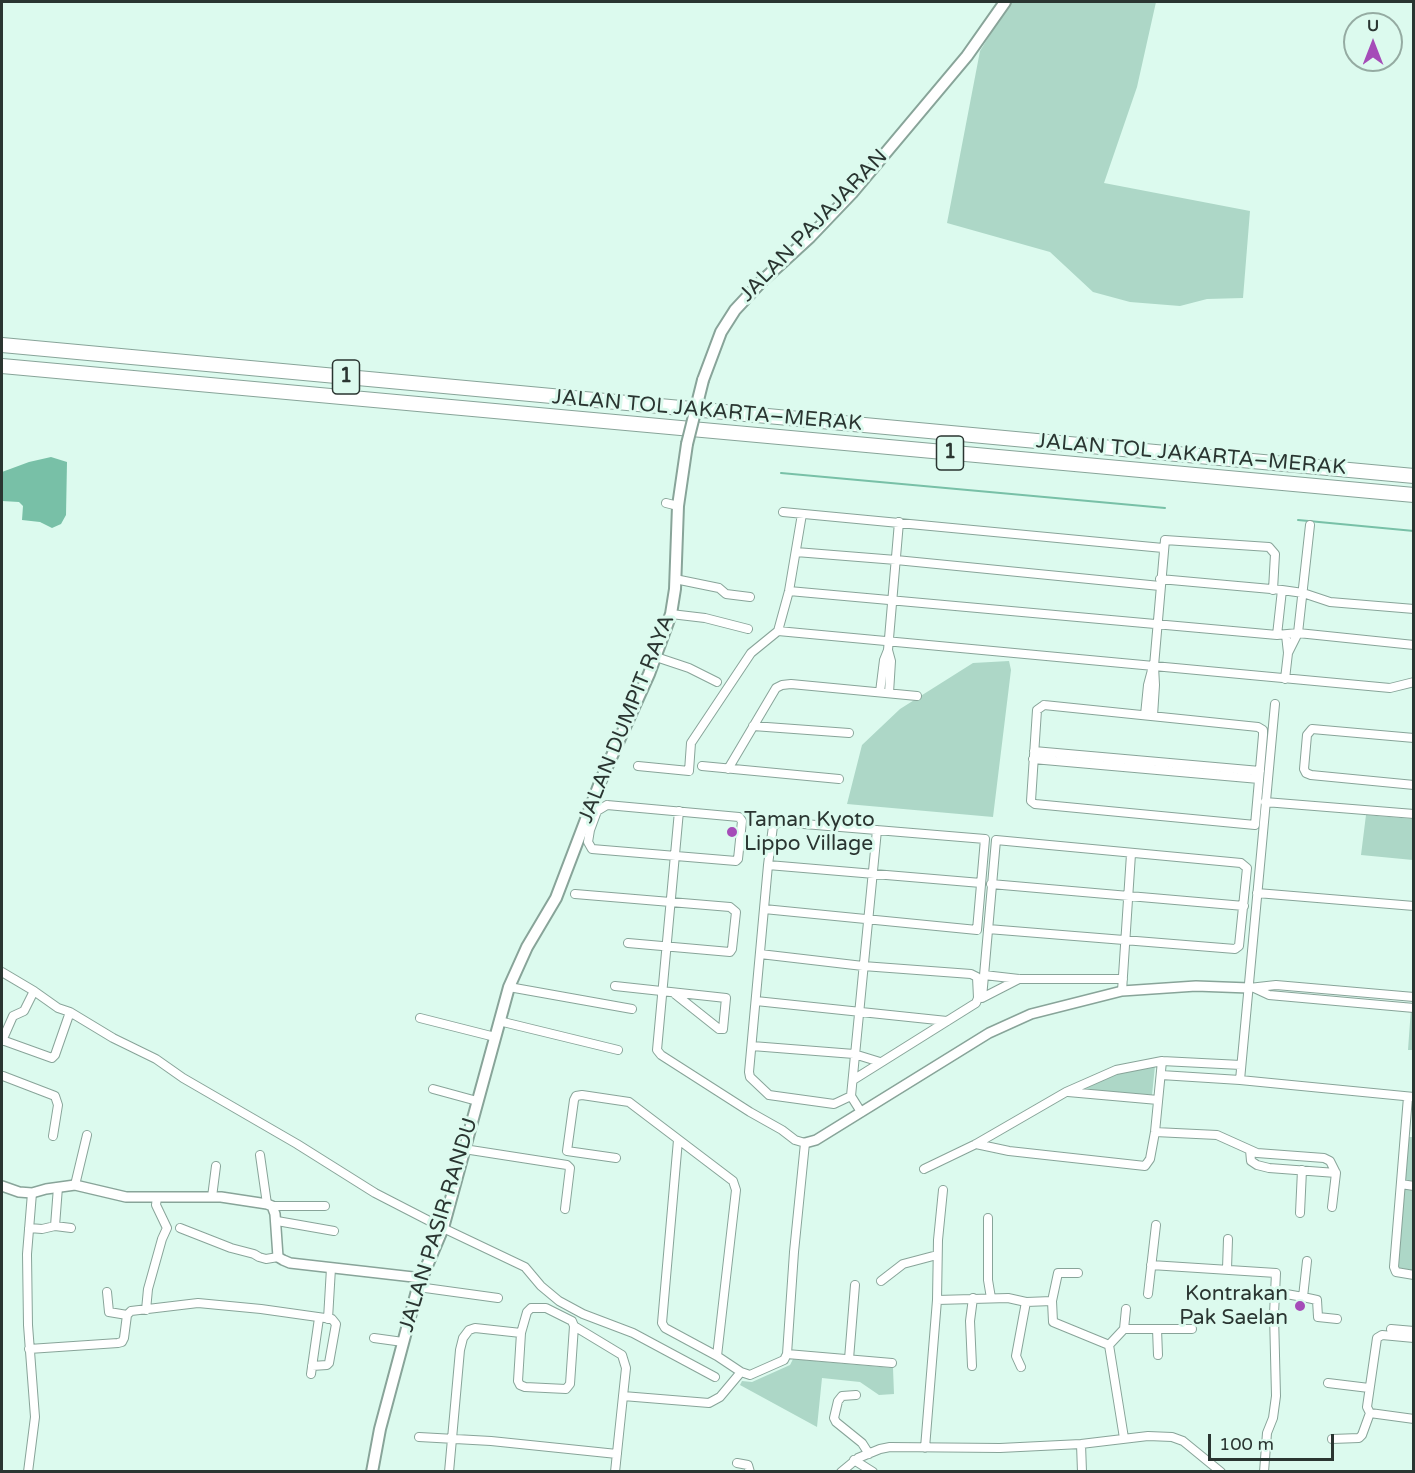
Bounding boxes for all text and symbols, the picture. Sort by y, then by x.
north arrow [1343,12,1403,72]
text: U [1367,16,1379,36]
street label: JALAN PAJAJARAN [735,144,893,308]
road number: 1 [332,360,360,394]
street label: JALAN TOL JAKARTA–MERAK [551,385,863,437]
street label: JALAN TOL JAKARTA–MERAK [1035,429,1347,481]
road number: 1 [936,436,964,470]
street label: JALAN DUMPIT RAYA [574,611,680,827]
place label: Taman Kyoto Lippo Village [744,807,875,857]
marker: Taman Kyoto Lippo Village [725,825,739,839]
street label: JALAN PASIR RANDU [394,1115,484,1335]
place label: Kontrakan Pak Saelan [1179,1281,1288,1331]
marker: Kontrakan Pak Saelan [1293,1299,1307,1313]
scale bar [1211,1422,1337,1460]
text: 100 m [1219,1433,1274,1455]

